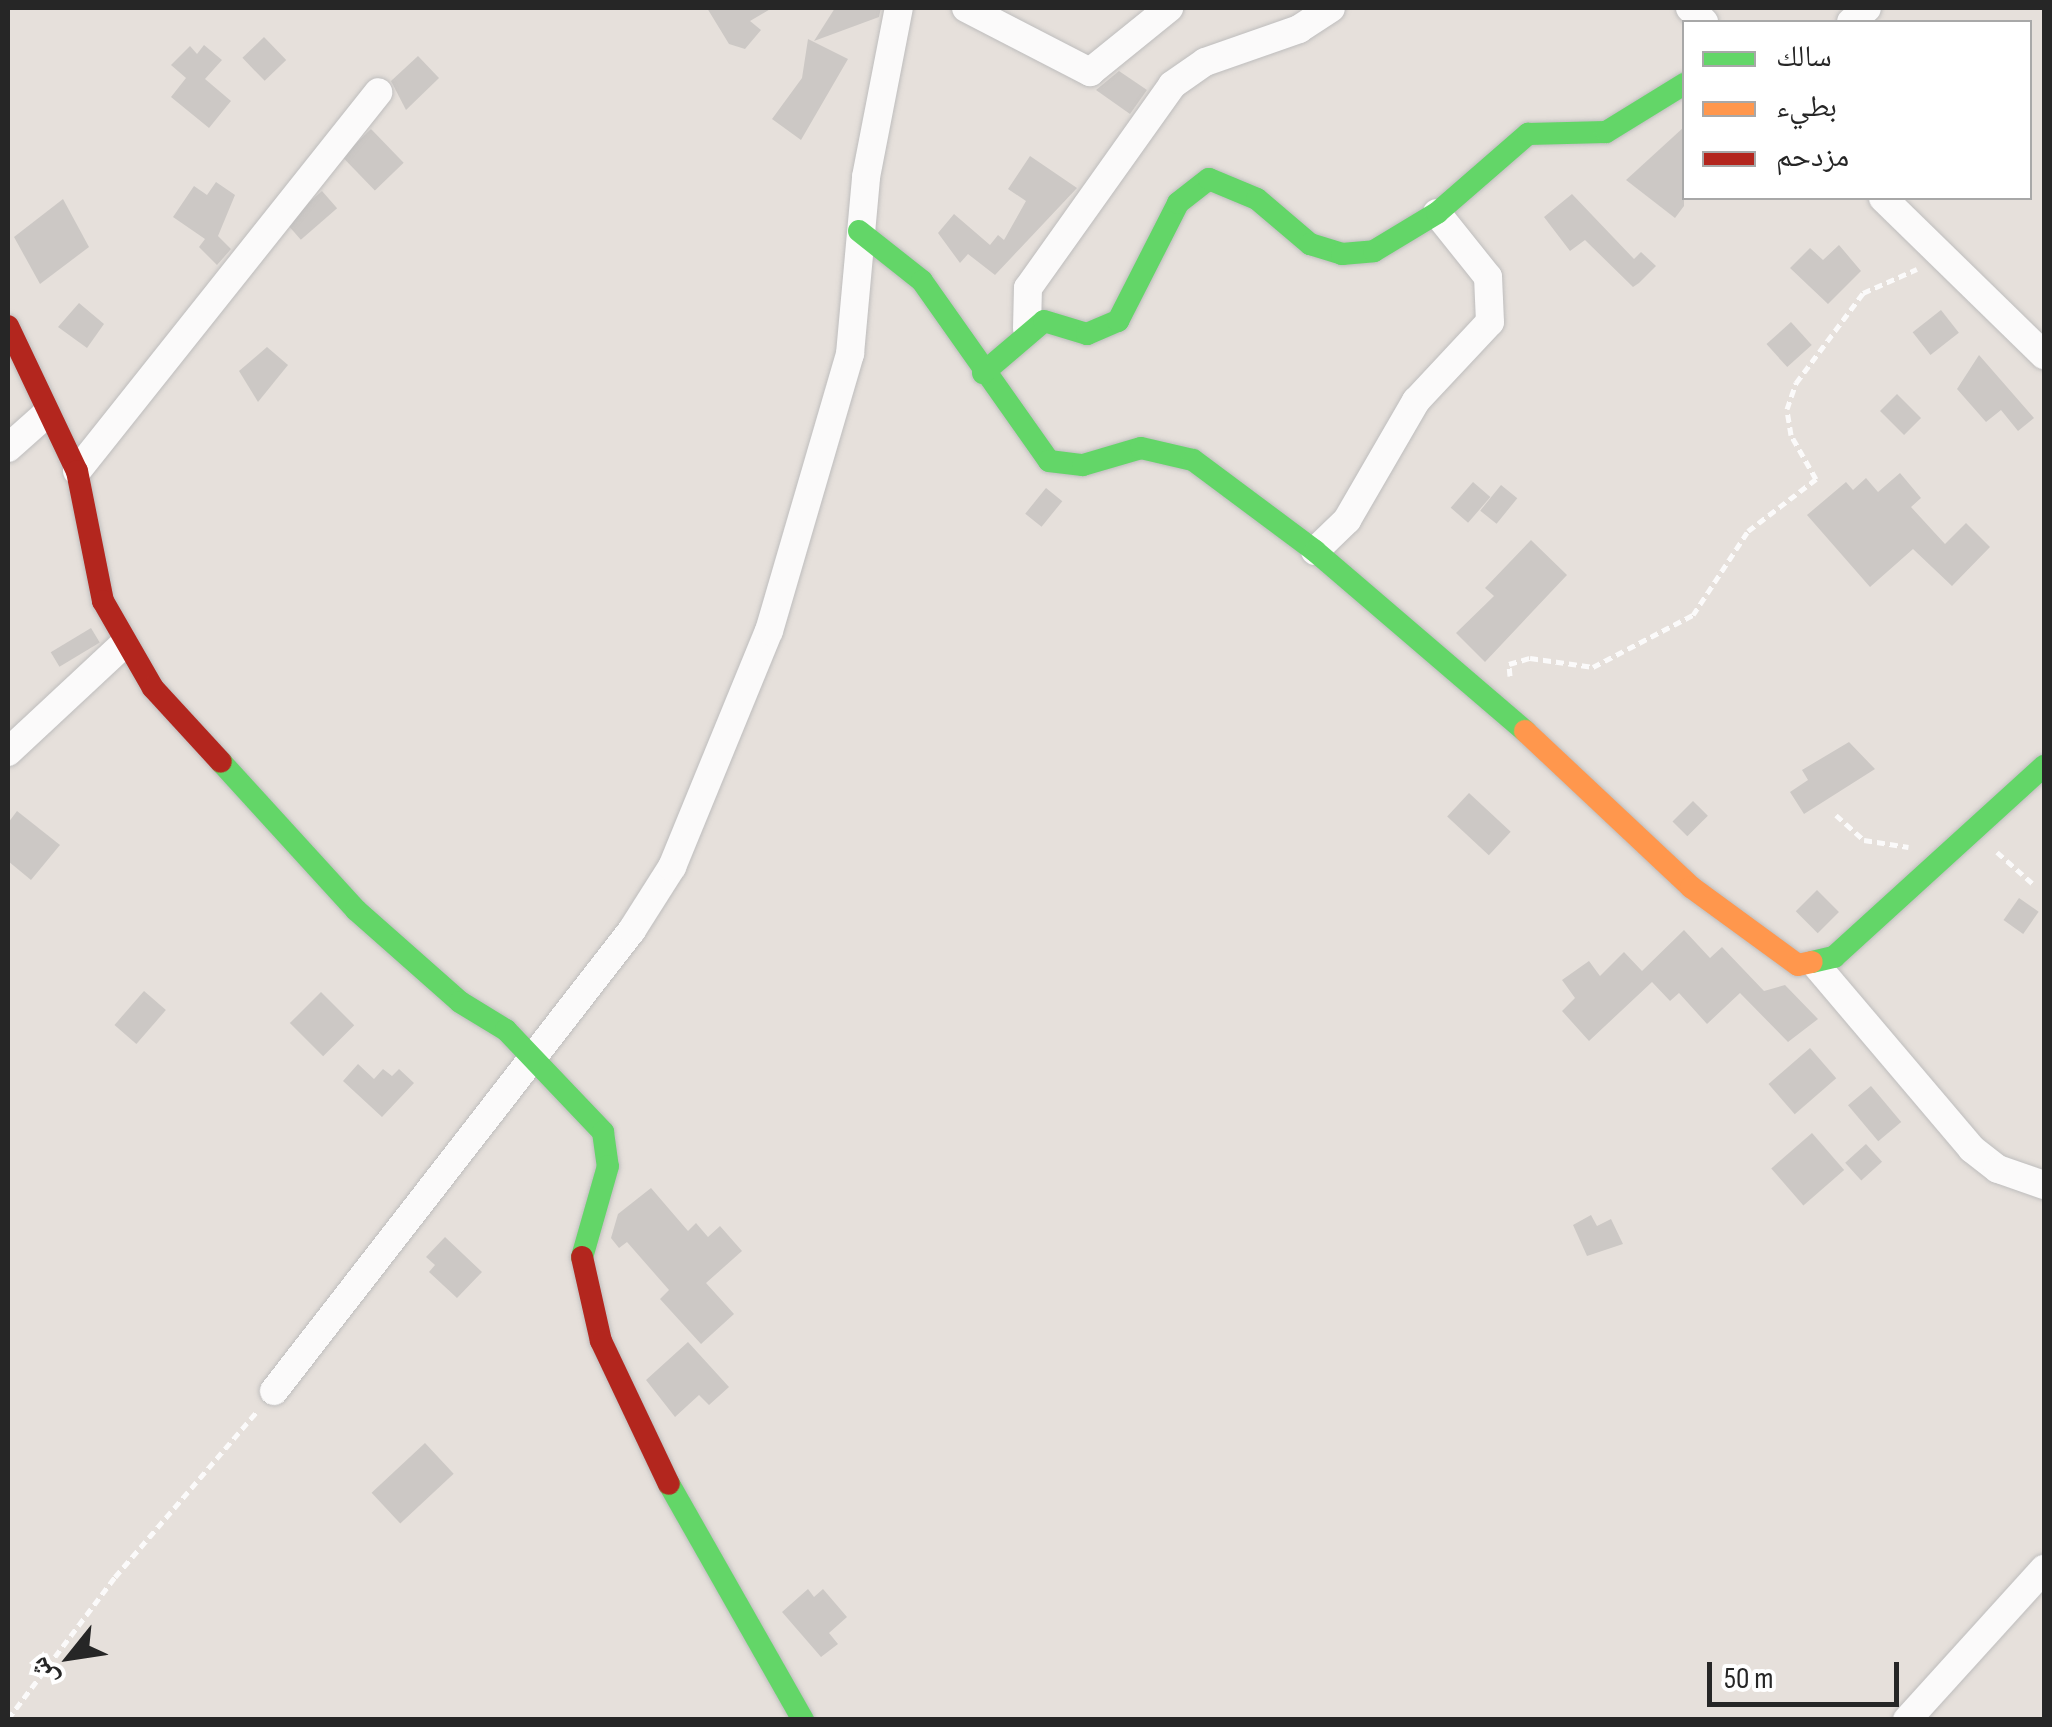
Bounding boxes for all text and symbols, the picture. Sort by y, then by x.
legend [1682,20,2032,200]
text: سالك [1776,39,1832,75]
text: بطيء [1776,89,1837,125]
text: مزدحم [1776,139,1849,175]
north arrow [20,1607,120,1707]
scale bar [1712,1642,1904,1704]
text: ش [22,1651,65,1693]
text: 50 m [1724,1661,1773,1697]

